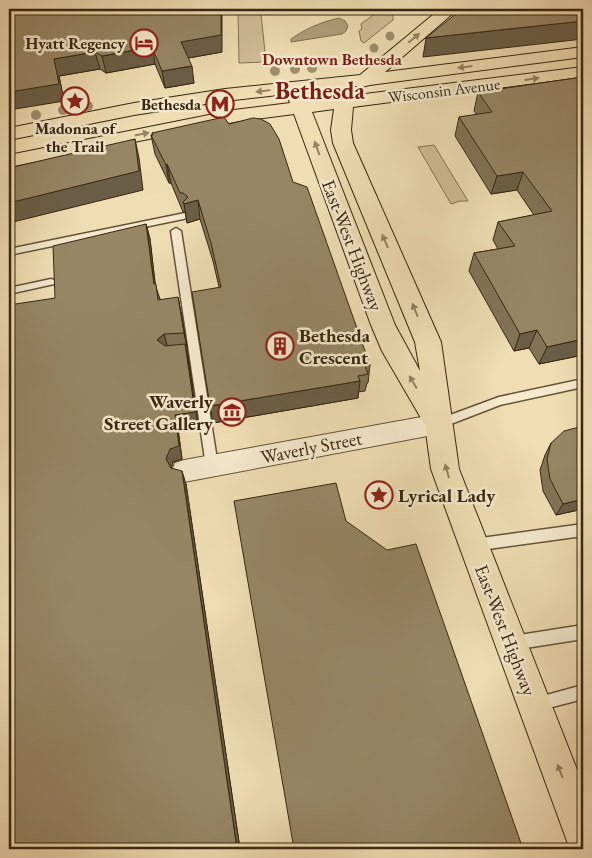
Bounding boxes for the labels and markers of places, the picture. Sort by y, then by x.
hotel icon: Hyatt Regency [129,28,159,58]
place label: Hyatt Regency [25,33,125,54]
place icon: Madonna of the Trail [60,86,90,116]
metro station icon: Bethesda [205,89,235,119]
place label: Bethesda [141,94,202,115]
place label: Madonna of the Trail [35,118,118,157]
place label: Bethesda Crescent [299,323,371,370]
building icon: Bethesda Crescent [265,331,295,361]
place label: Waverly Street Gallery [104,389,214,436]
museum icon: Waverly Street Gallery [217,397,247,427]
place icon: Lyrical Lady [364,480,394,510]
place label: Lyrical Lady [398,483,496,508]

